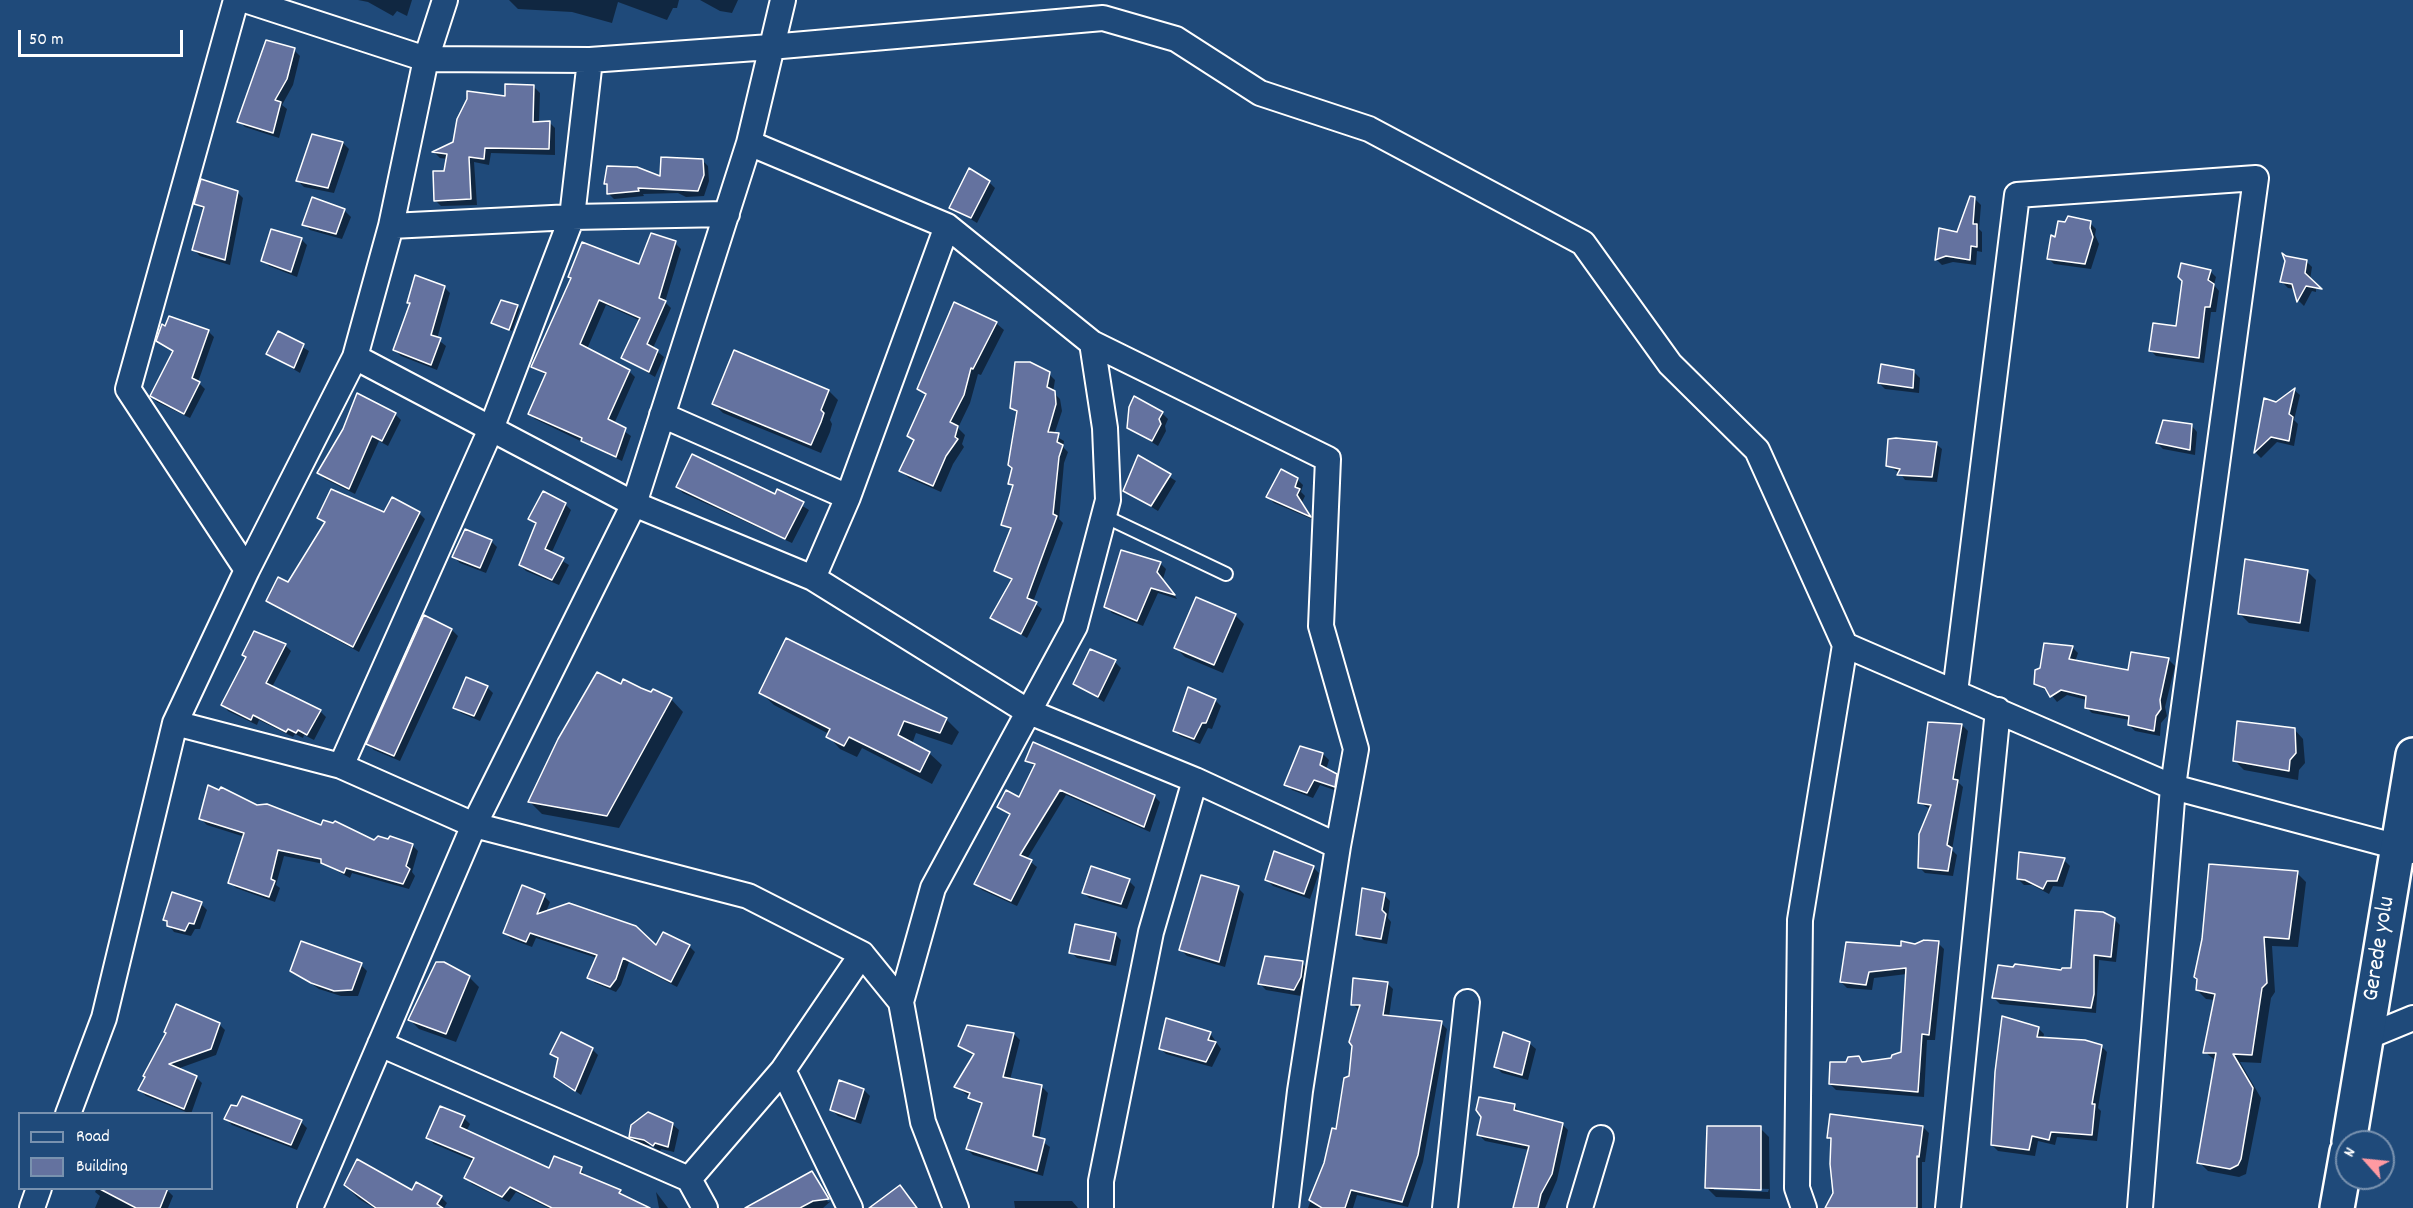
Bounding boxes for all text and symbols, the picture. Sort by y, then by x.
scale bar [21,18,186,56]
text: 50 m [29,28,64,53]
street label: Gerede yolu [2358,894,2404,1004]
legend [18,1112,213,1190]
text: Road [76,1125,110,1150]
north arrow [2335,1130,2395,1190]
text: N [2338,1144,2362,1161]
text: Building [76,1155,128,1180]

